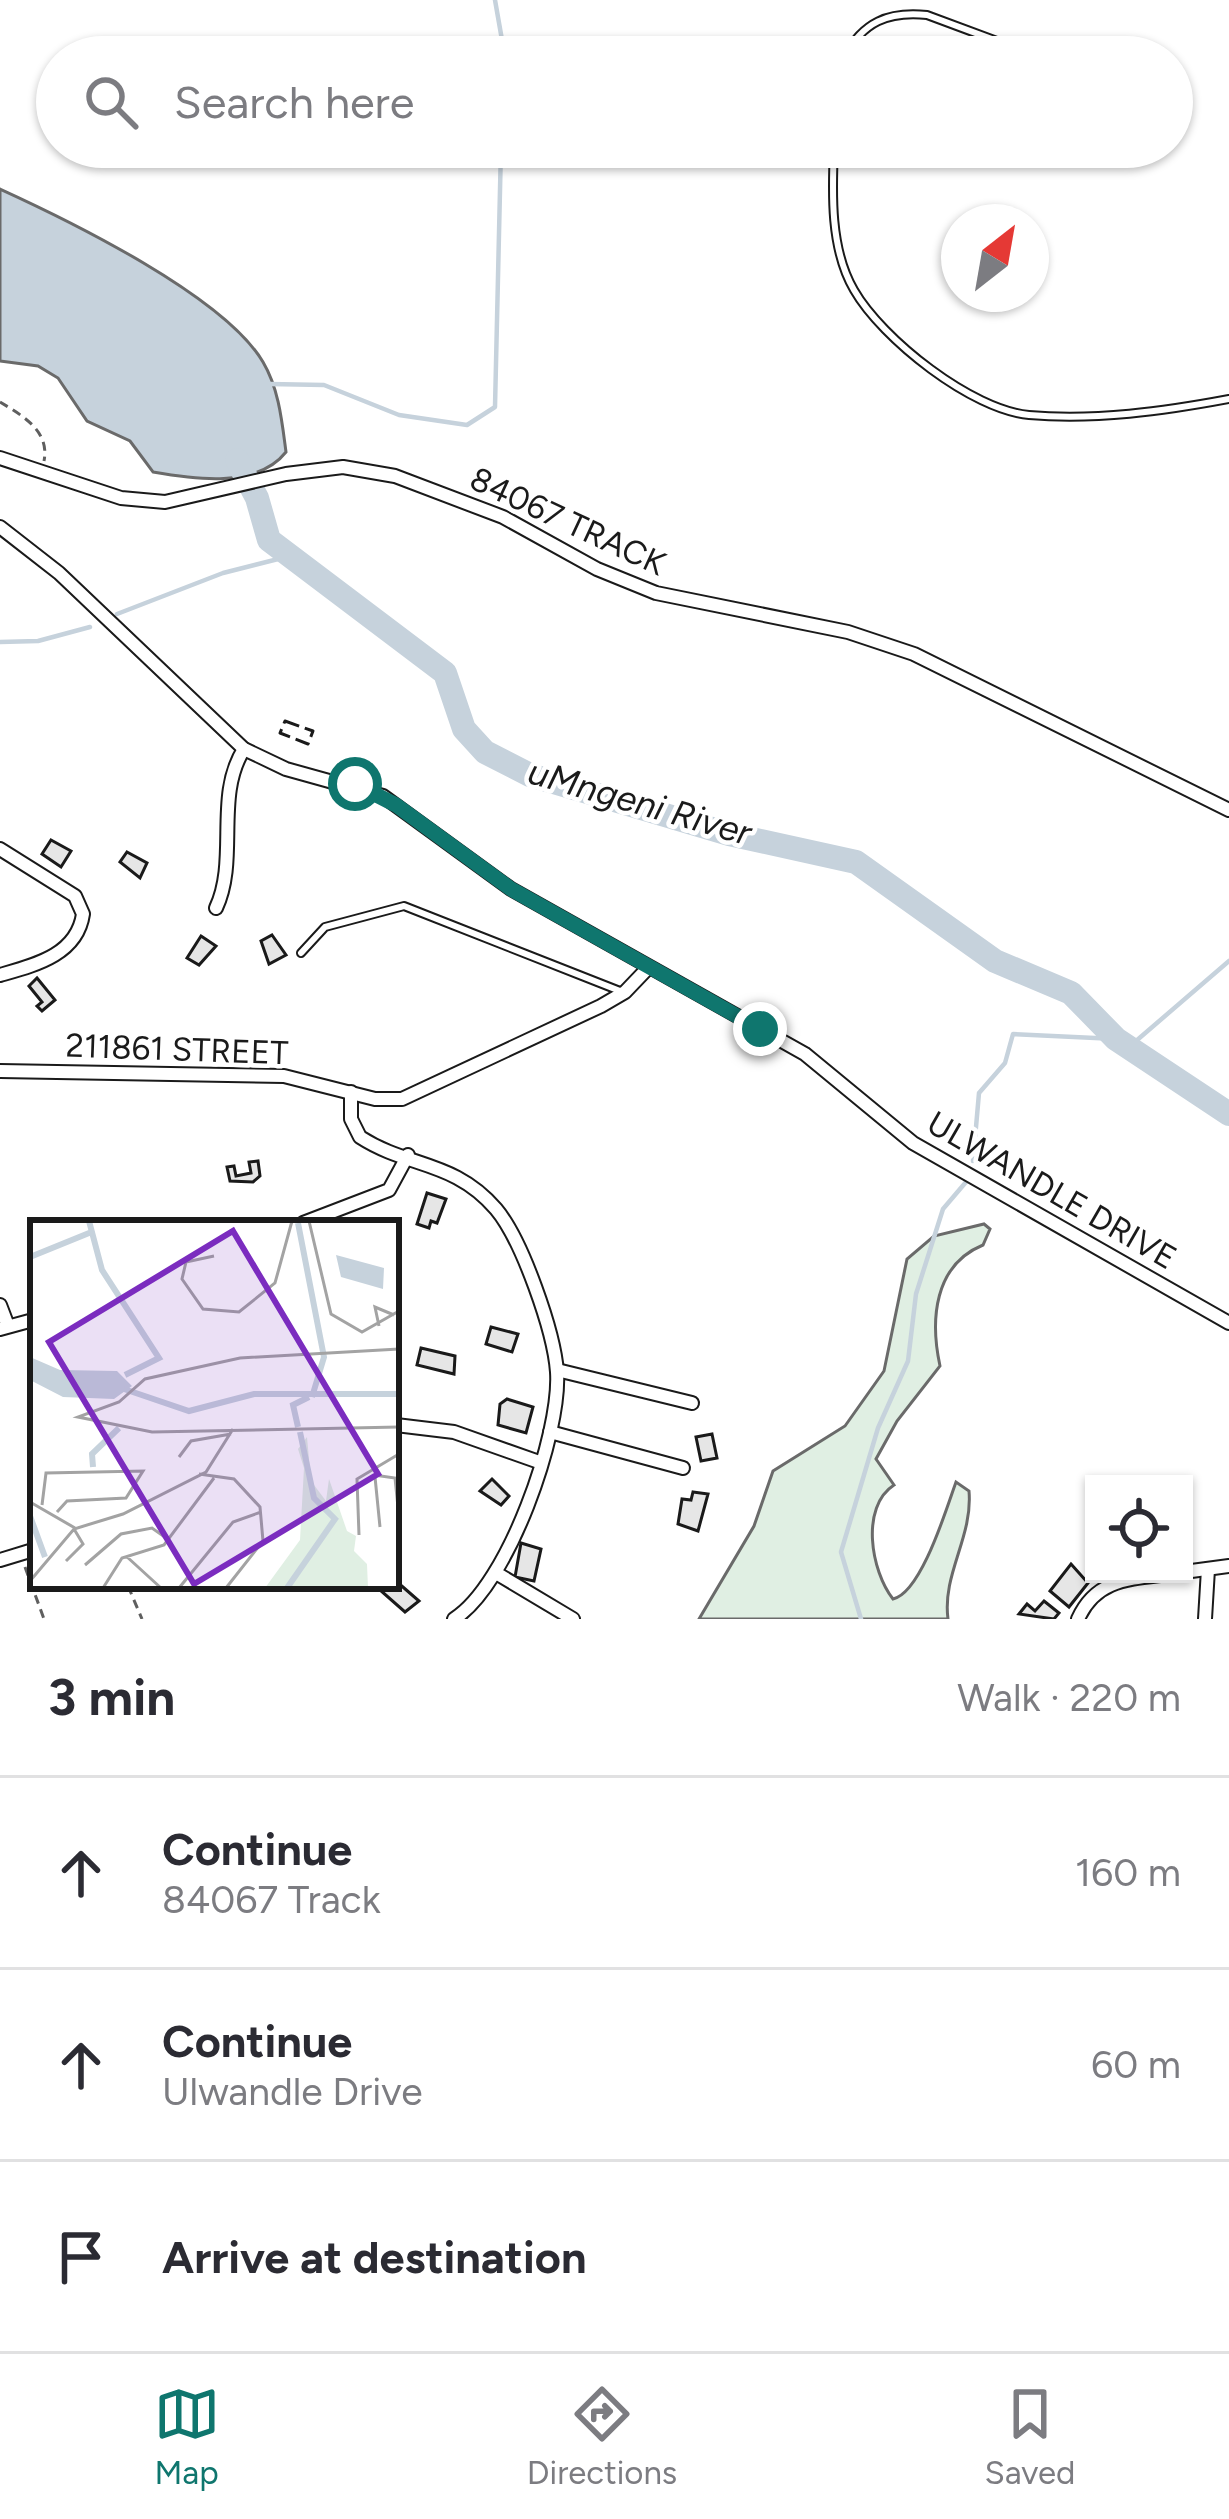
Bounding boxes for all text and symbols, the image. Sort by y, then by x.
search box [36,36,1193,168]
icon: search [78,69,144,135]
text: Search here [174,75,414,129]
north arrow [941,204,1049,312]
street label: 84067 TRACK [464,459,672,583]
water label: uMngeni River [524,750,758,855]
route start [328,757,382,811]
route end [733,1002,787,1056]
street label: 211861 STREET [65,1026,289,1072]
street label: ULWANDLE DRIVE [920,1103,1184,1277]
inset map [30,1220,399,1589]
map controls [1085,1475,1193,1583]
button: locate [1085,1475,1193,1583]
text: 3 min [48,1667,175,1728]
text: Walk · 220 m [957,1674,1181,1721]
text: Continue [162,1822,352,1876]
icon: ahead [48,1840,114,1906]
text: 160 m [1075,1849,1181,1896]
text: 84067 Track [162,1876,381,1923]
text: Continue [162,2014,352,2068]
icon: ahead [48,2032,114,2098]
text: 60 m [1091,2041,1181,2088]
text: Ulwandle Drive [162,2068,422,2115]
icon: arrive [48,2224,114,2290]
text: Arrive at destination [162,2230,586,2284]
tab: Map [154,2381,220,2492]
tab: Directions [527,2381,677,2492]
tab: Saved [984,2381,1075,2492]

